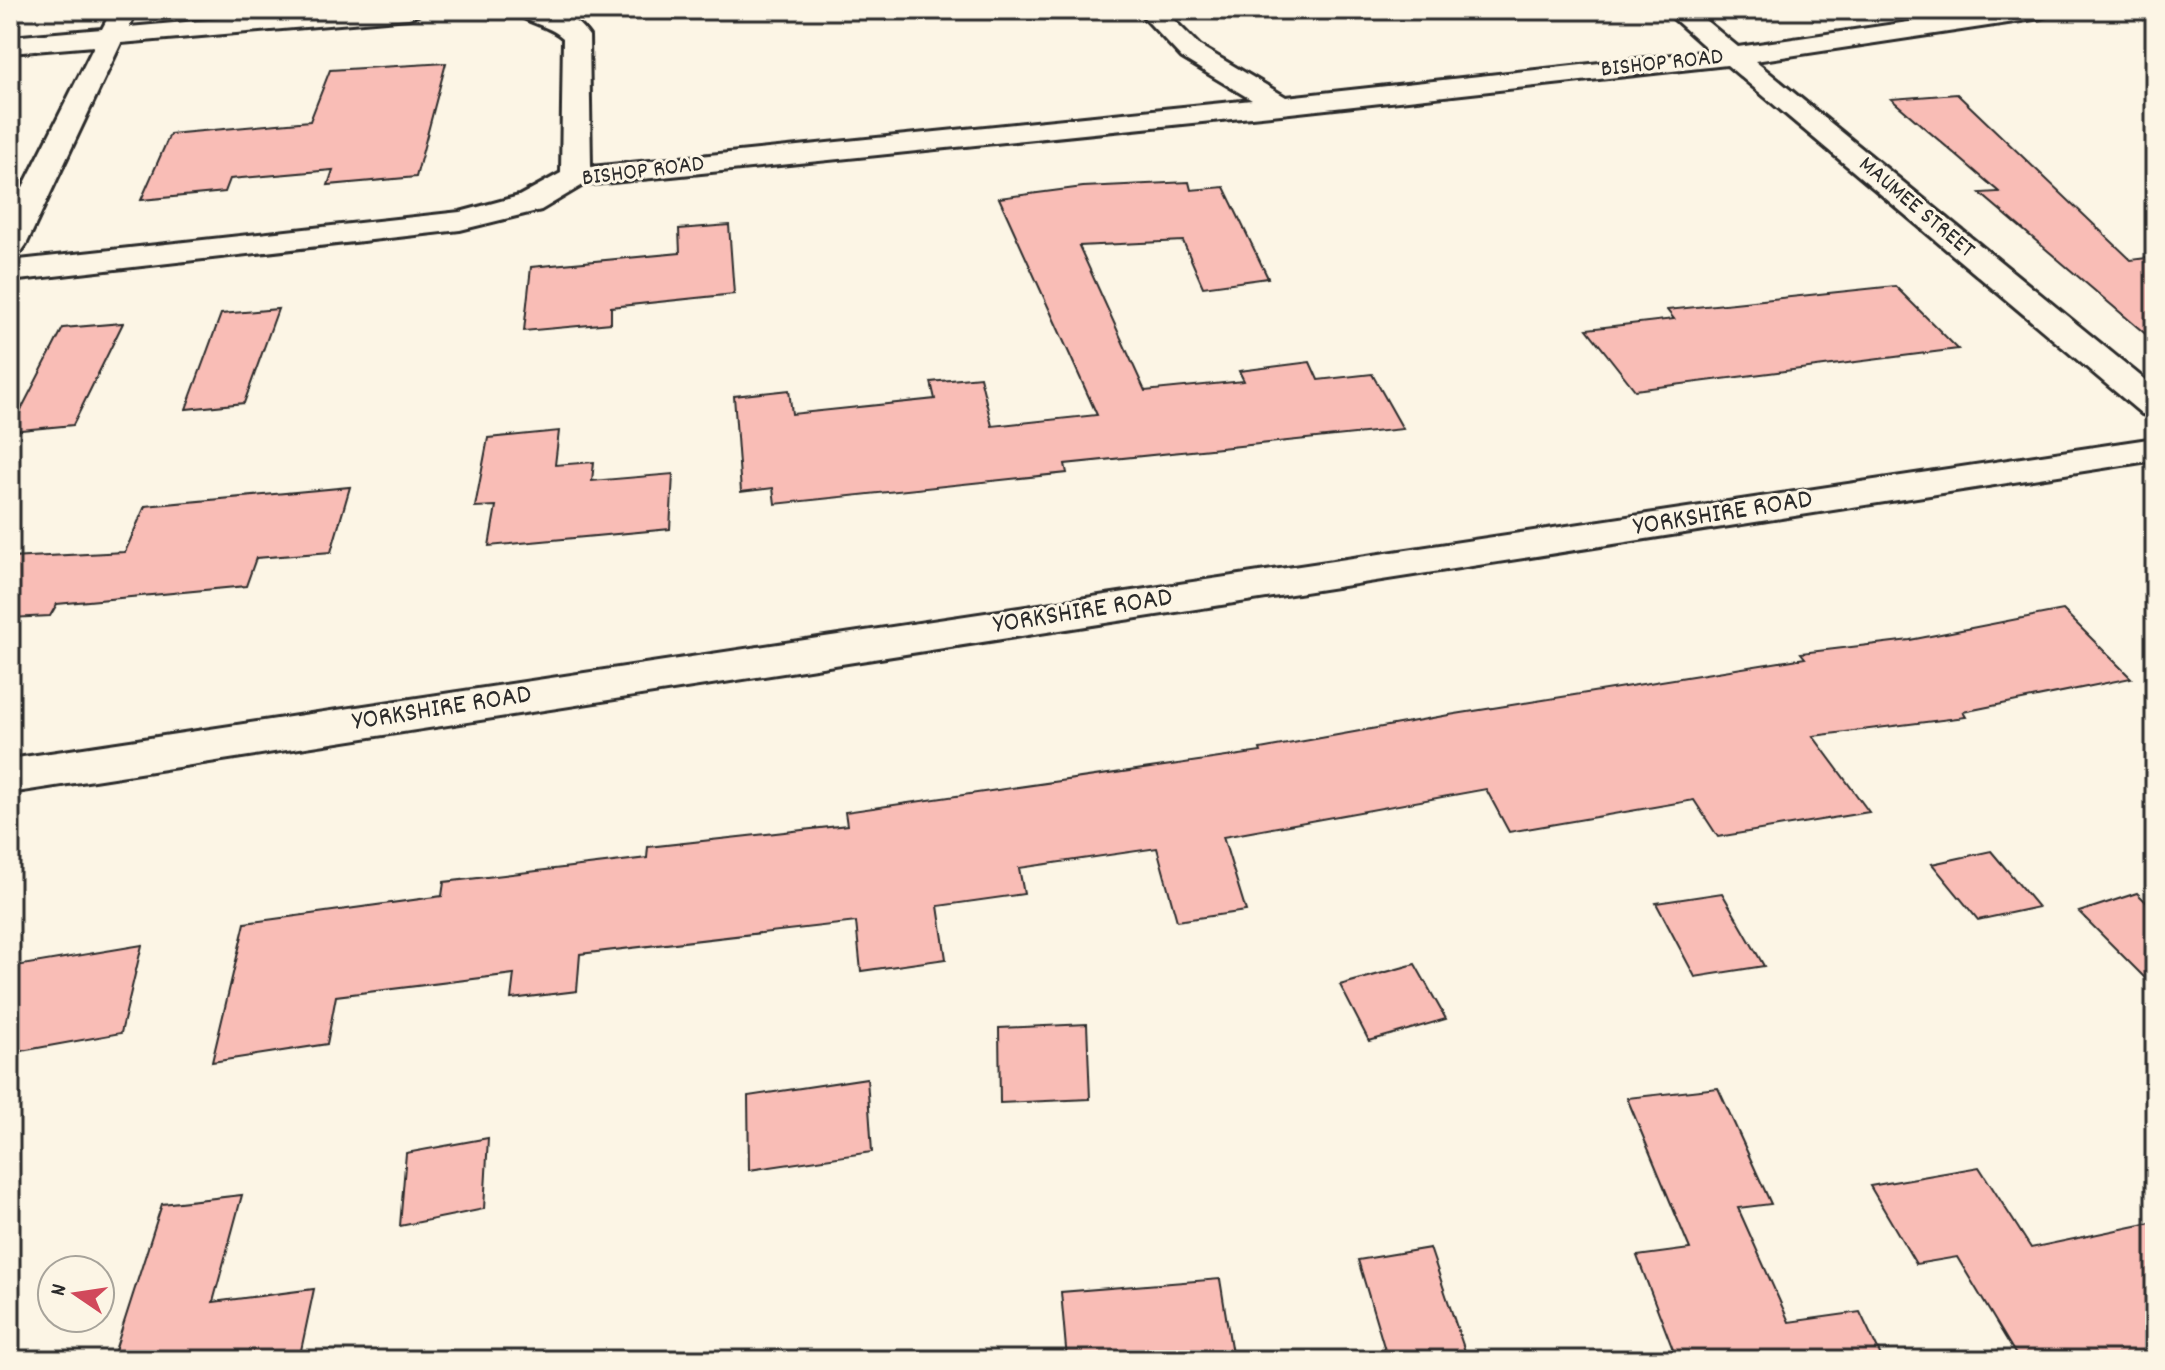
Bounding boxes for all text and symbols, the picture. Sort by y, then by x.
street label: BISHOP ROAD [1599,41,1725,87]
street label: BISHOP ROAD [580,148,706,196]
street label: MAUMEE STREET [1850,149,1982,267]
street label: YORKSHIRE ROAD [1631,481,1815,549]
street label: YORKSHIRE ROAD [991,579,1175,647]
street label: YORKSHIRE ROAD [350,676,534,744]
north arrow [36,1254,116,1334]
text: N [44,1281,76,1299]

